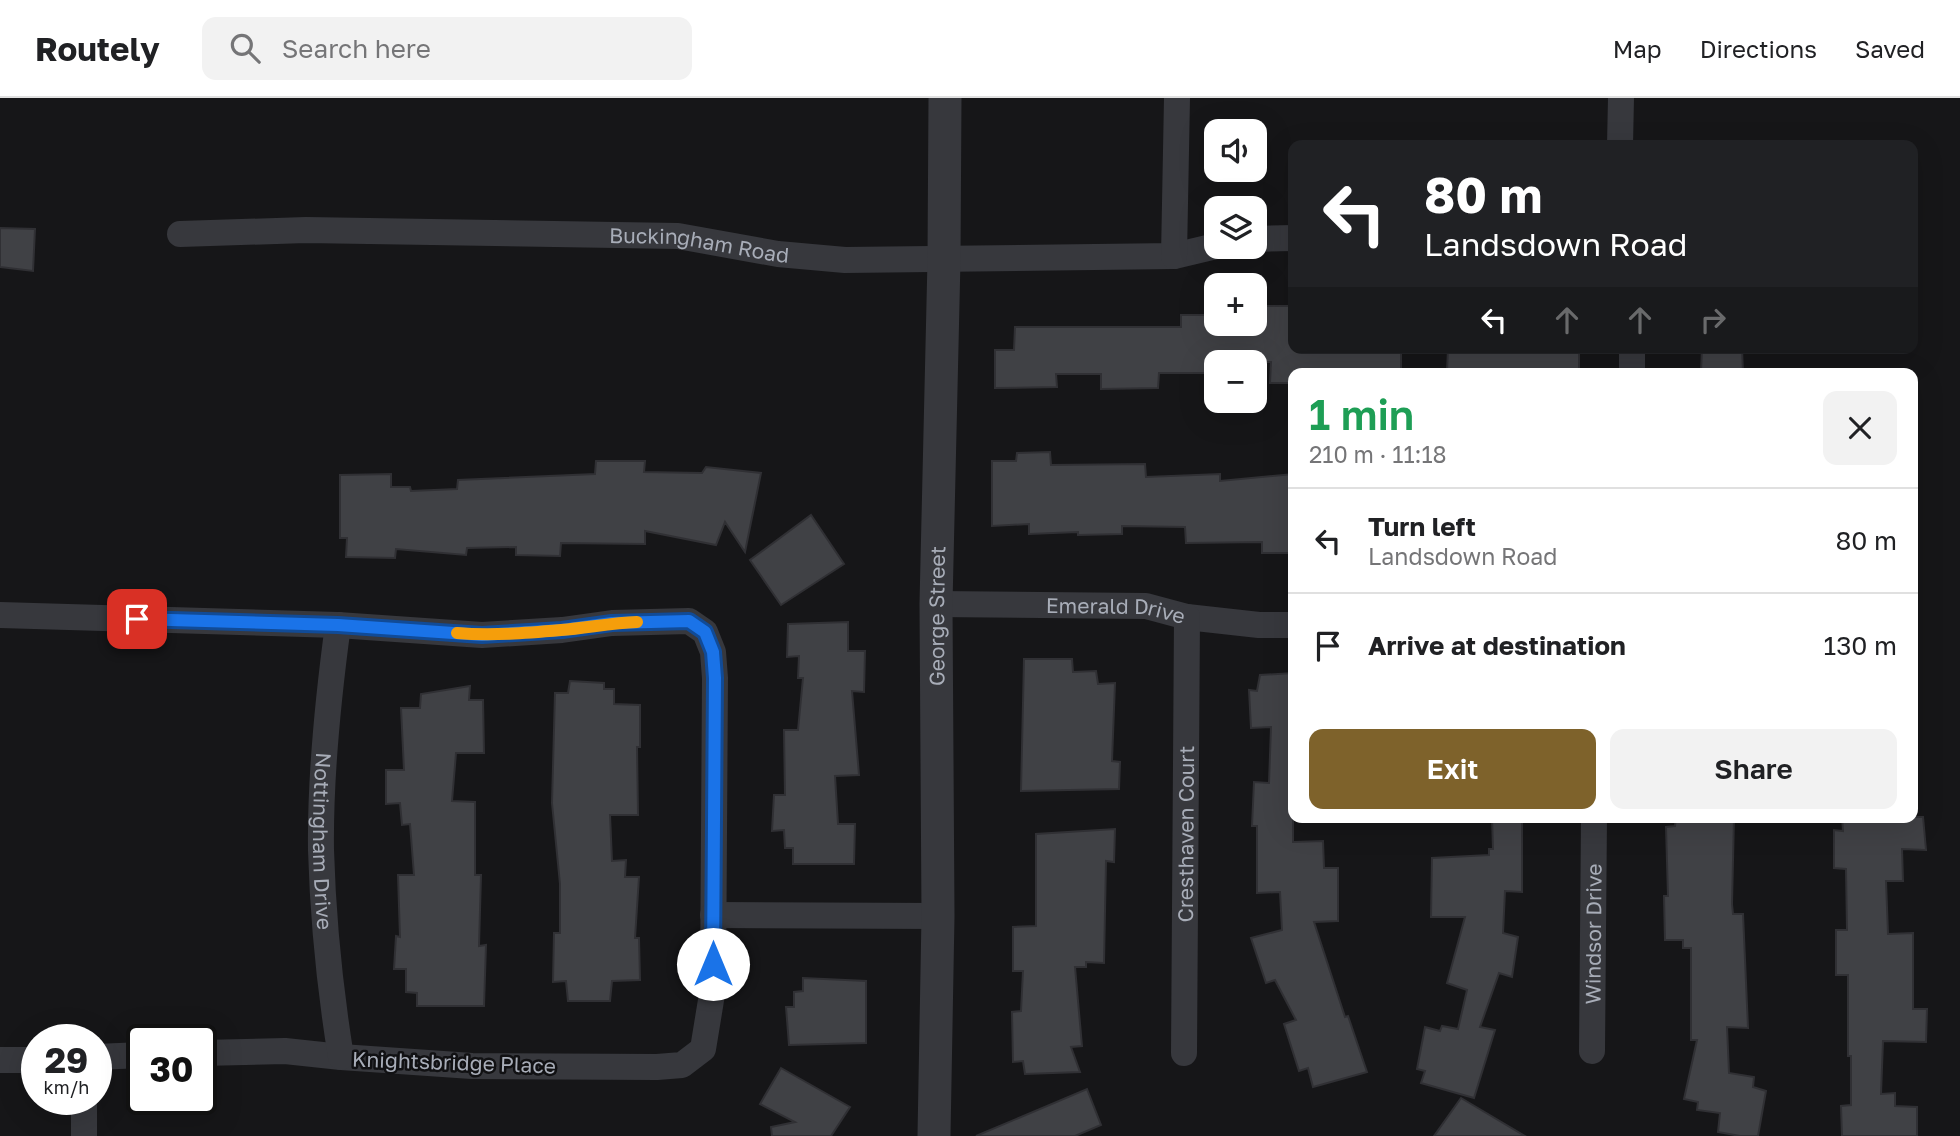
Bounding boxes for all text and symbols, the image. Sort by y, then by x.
search box [202,17,692,80]
text: Routely [35,29,160,68]
icon: search [226,29,264,67]
text: Search here [282,33,431,64]
text: Map [1613,34,1662,63]
text: Directions [1700,34,1817,63]
text: Saved [1855,34,1925,63]
map controls [1204,119,1267,413]
button: sound [1204,119,1267,182]
text: 80 m [1424,165,1542,224]
icon: left [1309,168,1400,259]
button: layers [1204,196,1267,259]
street label: Buckingham Road [609,222,790,268]
text: Landsdown Road [1424,225,1688,263]
button: + [1204,273,1267,336]
icon: left [1475,301,1513,339]
icon: ahead [1548,301,1586,339]
icon: ahead [1621,301,1659,339]
icon: right [1694,301,1732,339]
button: − [1204,350,1267,413]
text: 1 min [1309,389,1414,439]
button: close [1823,391,1897,465]
text: 210 m · 11:18 [1309,440,1447,468]
text: Turn left [1368,511,1476,542]
icon: left [1309,522,1347,560]
text: 80 m [1836,525,1897,556]
text: Landsdown Road [1368,542,1557,570]
street label: George Street [923,546,950,686]
pin [107,589,167,649]
street label: Emerald Drive [1046,592,1188,629]
icon: arrive [118,600,156,638]
icon: arrive [1309,627,1347,665]
text: Arrive at destination [1368,630,1626,661]
text: 130 m [1824,630,1897,661]
button: Exit [1309,729,1596,809]
button: Share [1610,729,1897,809]
street label: Cresthaven Court [1172,746,1199,922]
street label: Nottingham Drive [308,752,338,931]
street label: Windsor Drive [1579,863,1607,1005]
position arrow [676,927,750,1001]
speed limit sign: 30 [126,1024,217,1115]
text: 29 [45,1039,88,1081]
street label: Knightsbridge Place [352,1045,556,1079]
text: km/h [44,1076,89,1098]

